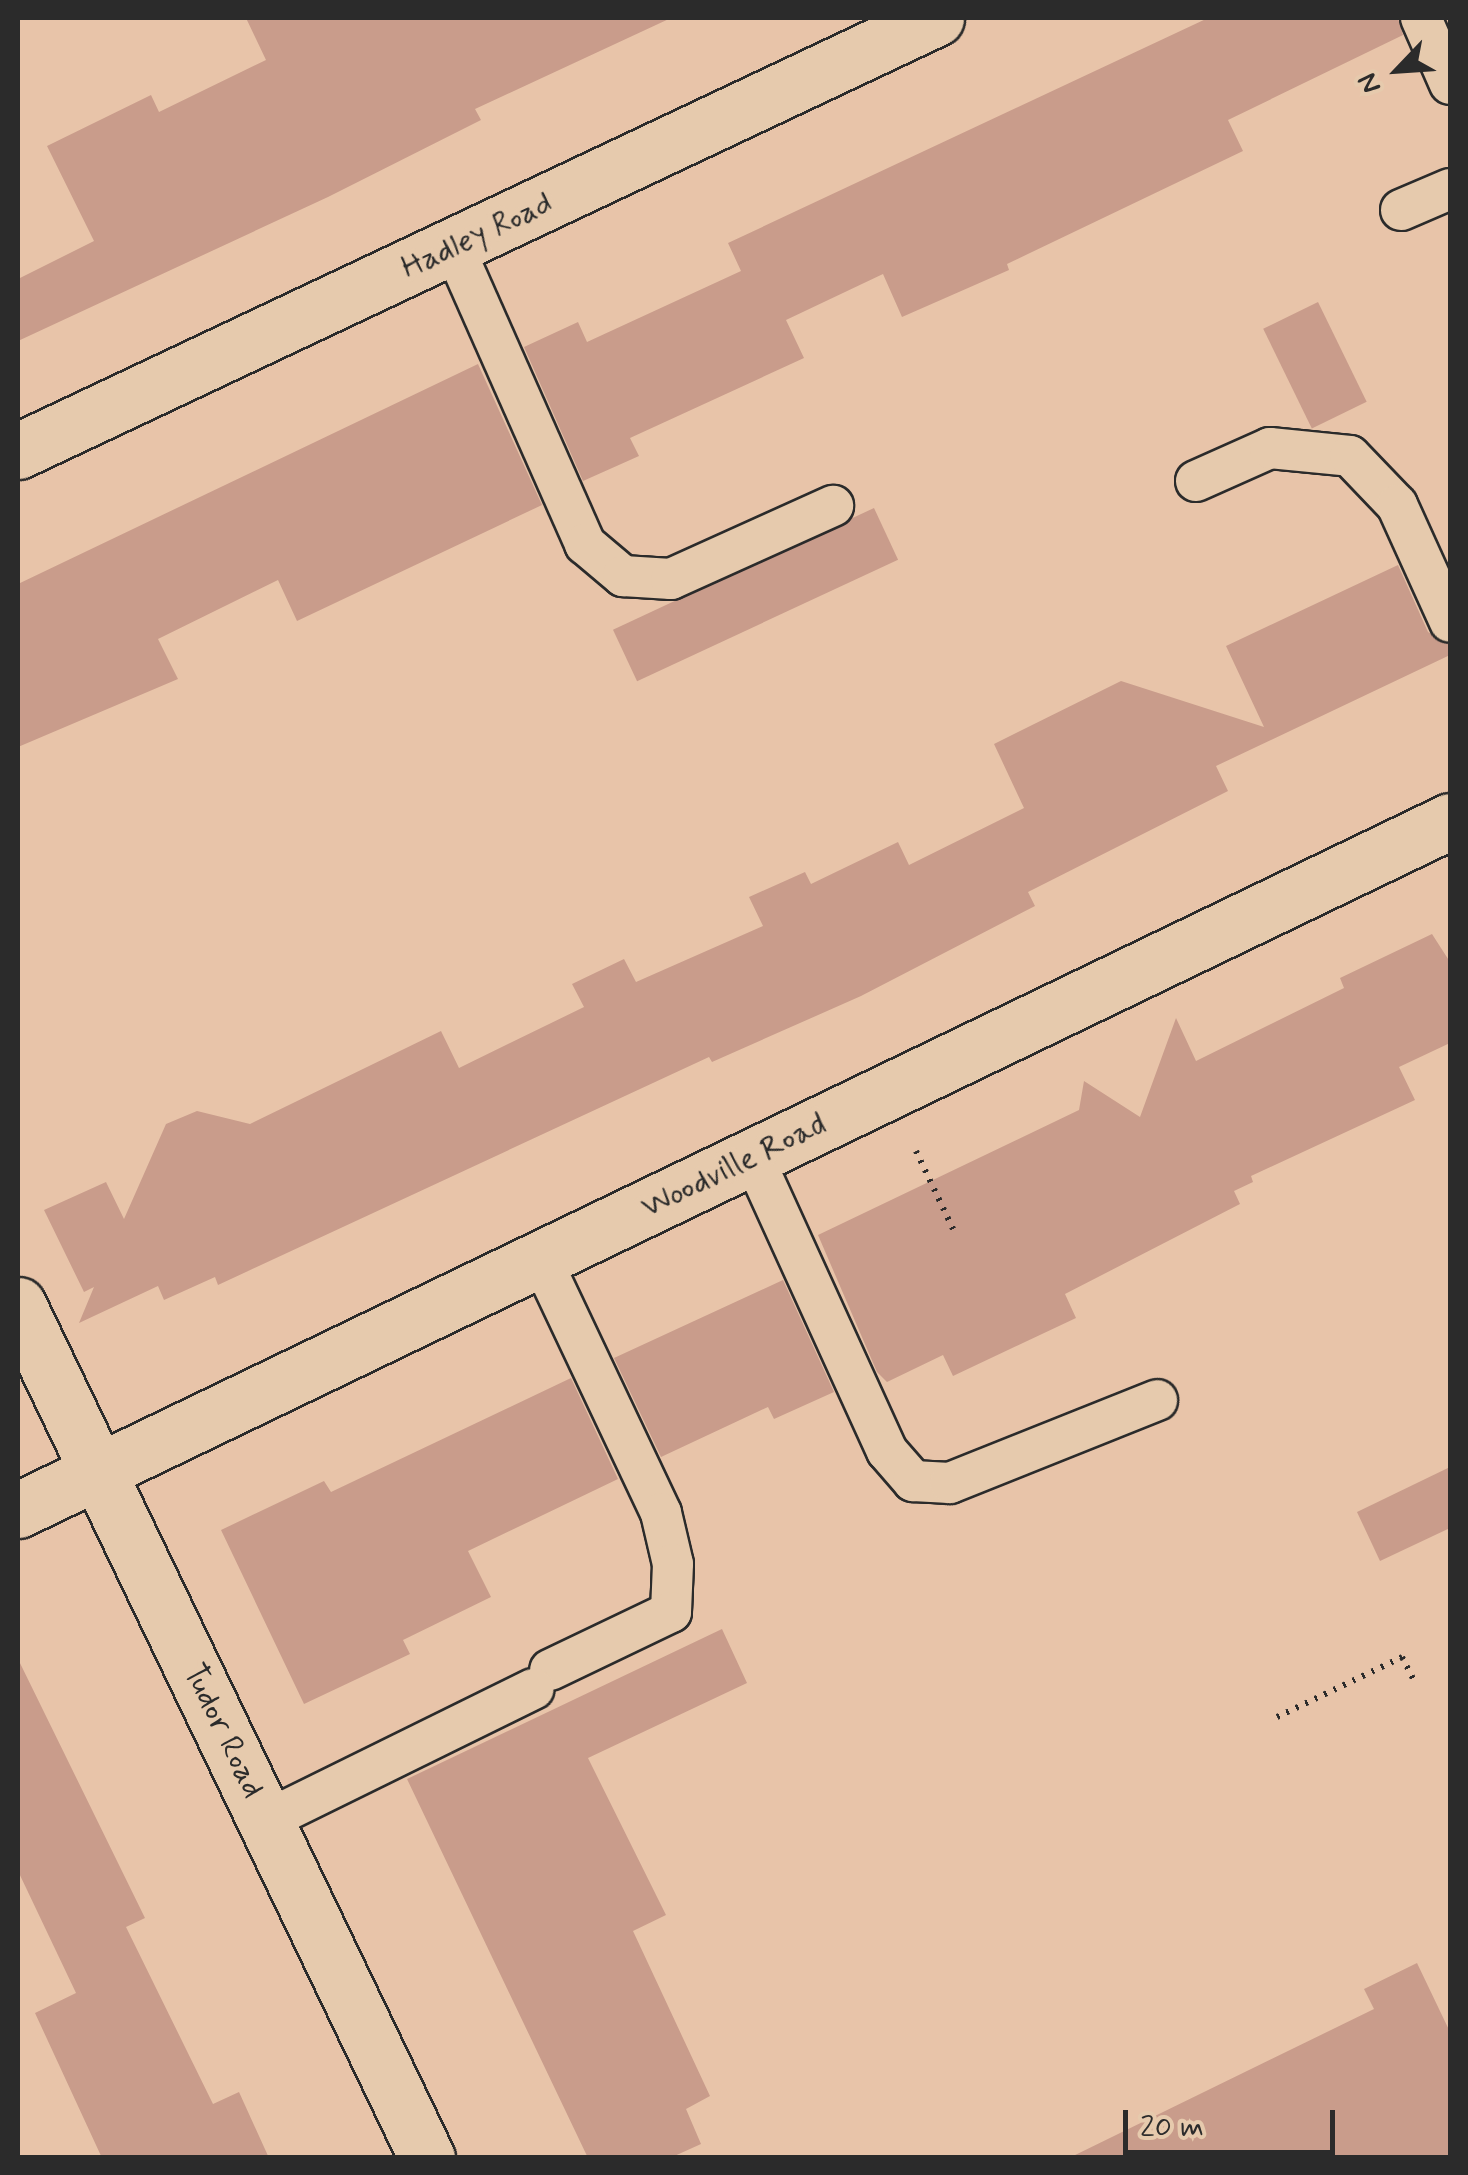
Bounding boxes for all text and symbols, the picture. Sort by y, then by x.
north arrow [1348,20,1448,120]
text: N [1350,67,1391,99]
street label: Hadley Road [395,184,559,288]
street label: Woodville Road [638,1106,830,1226]
street label: Tudor Road [174,1657,272,1805]
scale bar [1128,2090,1340,2152]
text: 20 m [1140,2108,1204,2147]

